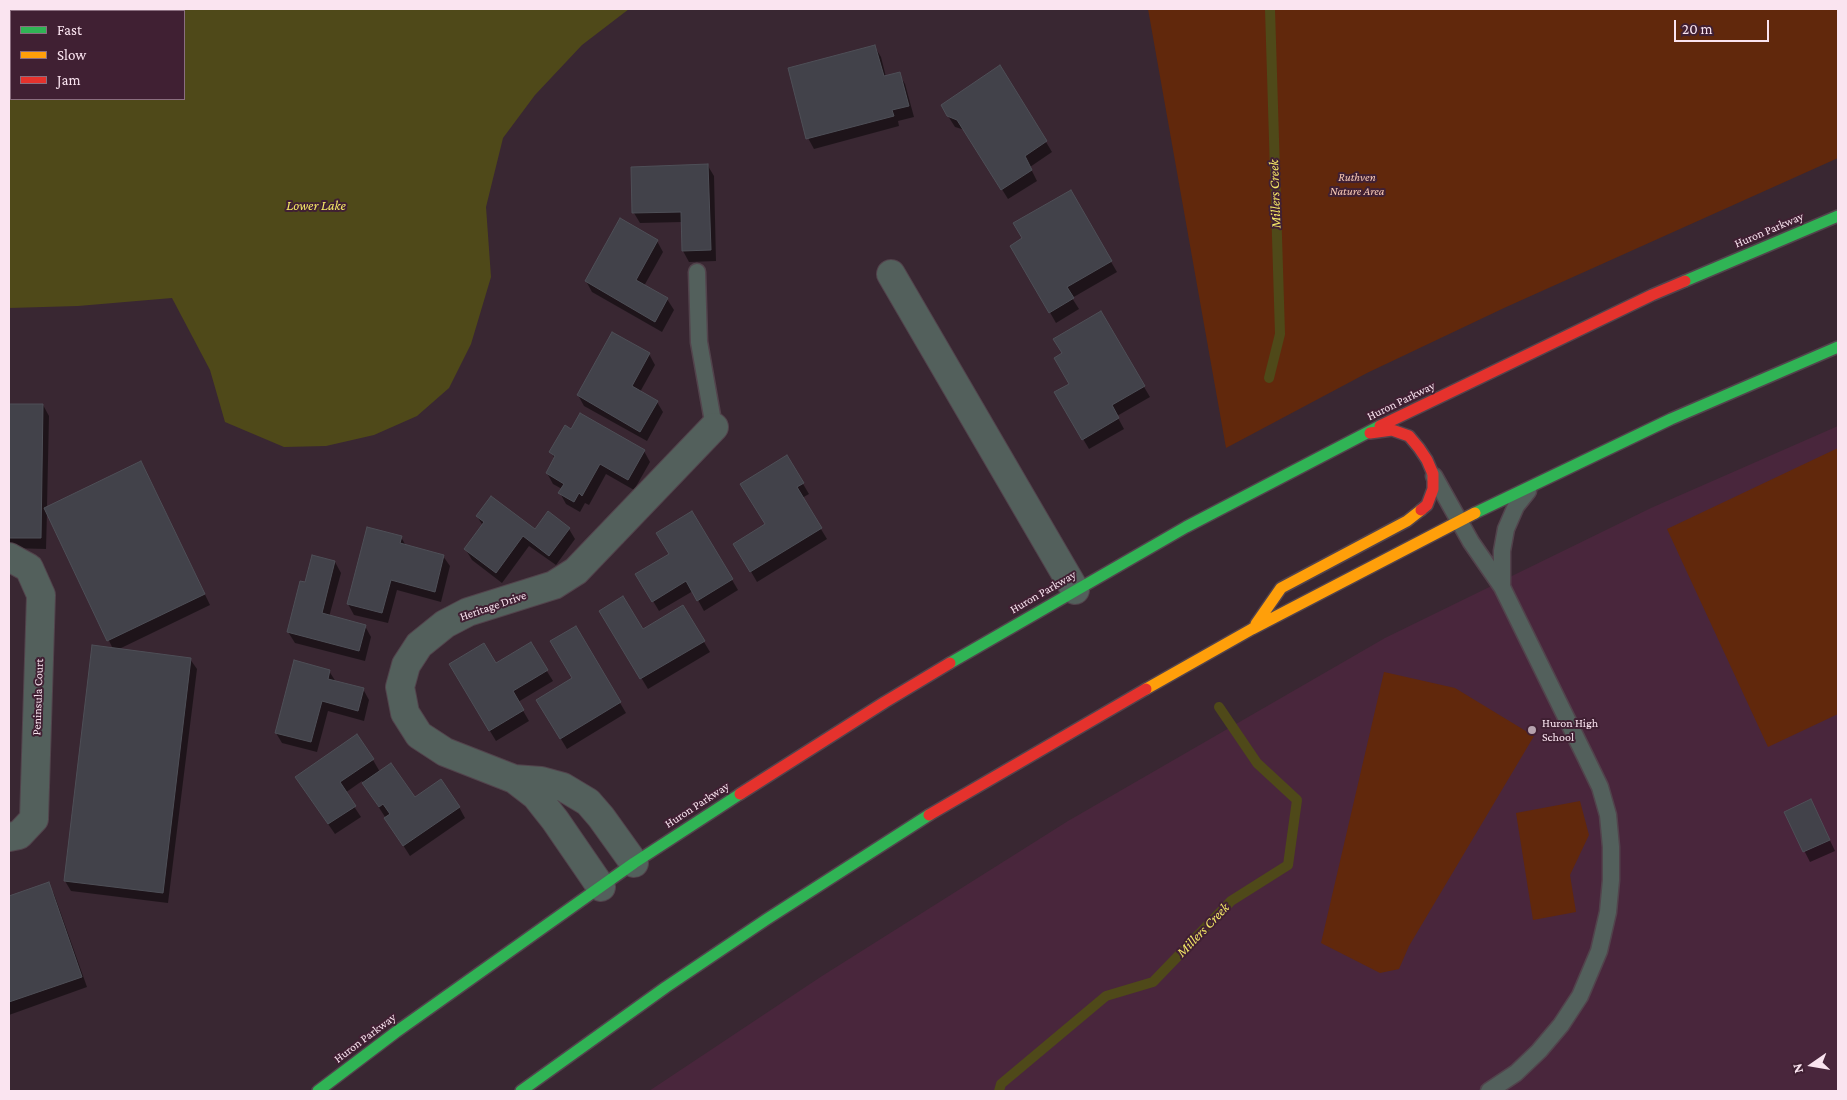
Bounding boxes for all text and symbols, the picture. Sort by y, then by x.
legend [10,10,185,100]
scale bar [1677,10,1772,42]
text: 20 m [1682,21,1713,37]
text: Fast [57,22,82,38]
text: Slow [57,47,86,63]
text: Jam [57,72,80,88]
water label: Millers Creek [1265,159,1285,229]
park label: Ruthven Nature Area [1330,170,1384,198]
water label: Lower Lake [286,198,346,214]
street label: Huron Parkway [1732,209,1806,251]
street label: Huron Parkway [1365,378,1437,424]
street label: Huron Parkway [1007,567,1079,617]
street label: Heritage Drive [458,588,528,624]
street label: Peninsula Court [29,658,47,736]
place label: Huron High School [1542,716,1598,744]
marker: Huron High School [1526,724,1538,736]
street label: Huron Parkway [662,779,732,831]
water label: Millers Creek [1173,899,1233,961]
street label: Huron Parkway [331,1010,399,1066]
north arrow [1787,1040,1837,1090]
text: N [1789,1062,1806,1075]

